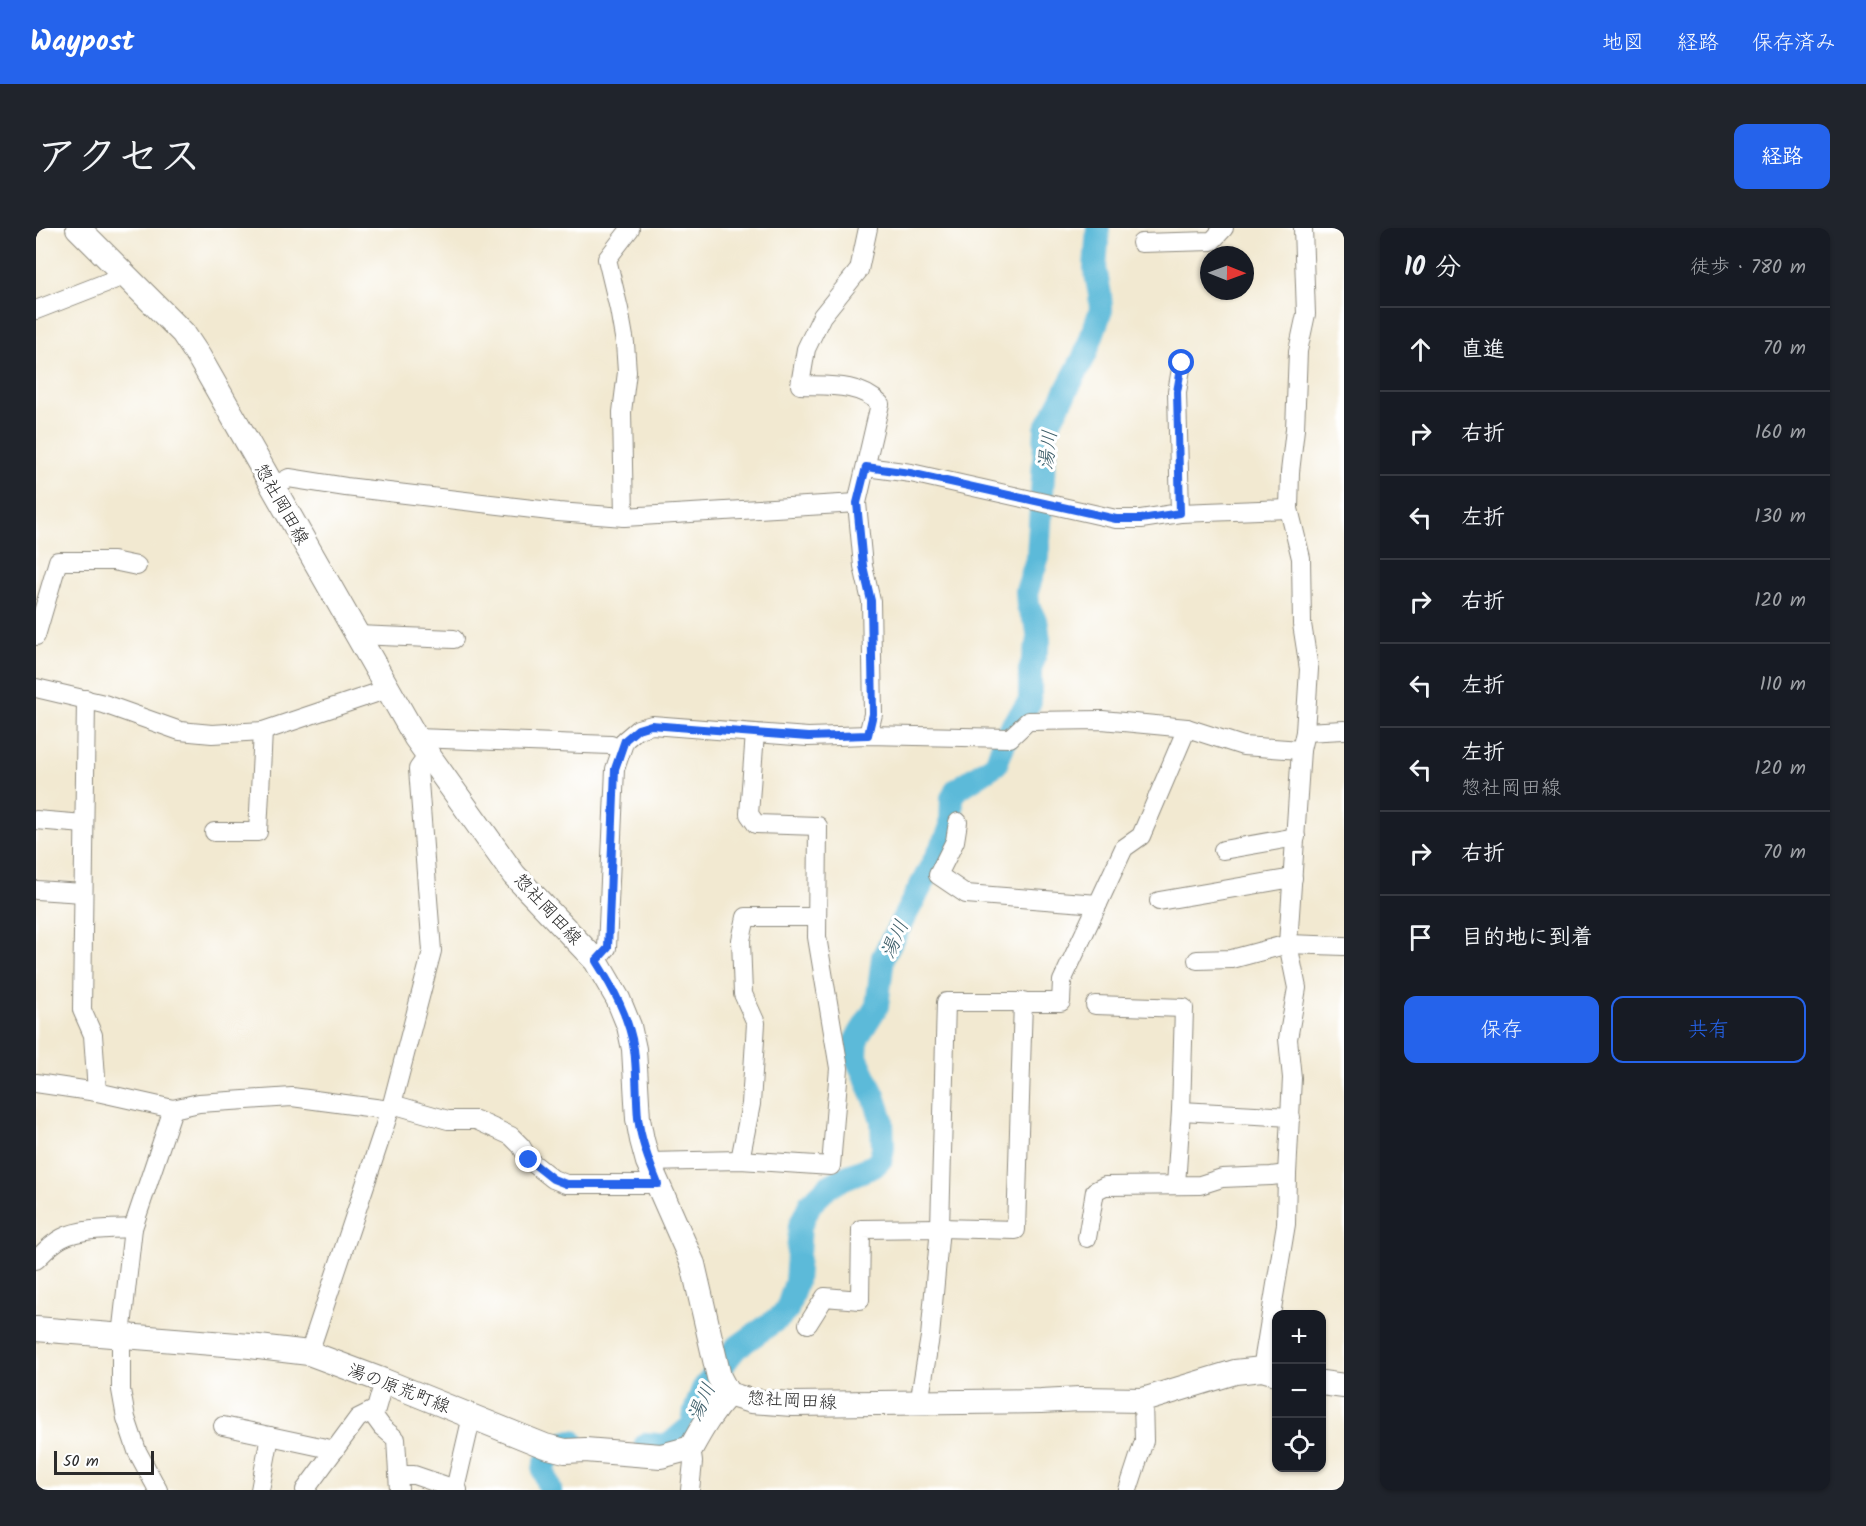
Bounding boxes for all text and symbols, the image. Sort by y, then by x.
text: Waypost [30,20,134,65]
text: 地図 [1602,27,1644,60]
text: 経路 [1677,27,1719,60]
text: 保存済み [1752,27,1836,60]
button: 経路 [1734,124,1830,189]
text: アクセス [36,125,201,192]
north arrow [1200,246,1254,300]
text: 10 分 [1404,247,1461,289]
text: 徒歩 · 780 m [1690,252,1806,284]
icon: ahead [1404,333,1437,366]
text: 直進 [1461,333,1505,368]
text: 70 m [1763,333,1806,365]
route start [1168,349,1194,375]
icon: right [1404,417,1437,450]
text: 右折 [1461,417,1505,452]
text: 160 m [1755,417,1806,449]
water label: 湯川 [1031,428,1067,472]
street label: 惣社岡田線 [246,459,316,551]
icon: left [1404,501,1437,534]
text: 左折 [1461,501,1505,536]
text: 130 m [1754,501,1806,533]
icon: right [1404,585,1437,618]
text: 右折 [1461,585,1505,620]
text: 120 m [1754,585,1806,617]
icon: left [1404,669,1437,702]
text: 左折 [1461,669,1505,704]
text: 110 m [1760,669,1806,701]
text: 左折 [1461,736,1505,771]
icon: left [1404,753,1437,786]
text: 120 m [1754,753,1806,785]
text: 惣社岡田線 [1461,773,1561,805]
icon: right [1404,837,1437,870]
text: 右折 [1461,837,1505,872]
text: 70 m [1763,837,1806,869]
street label: 惣社岡田線 [506,867,588,953]
water label: 湯川 [873,915,919,965]
icon: arrive [1404,921,1437,954]
text: 目的地に到着 [1461,921,1593,956]
button: 保存 [1404,996,1599,1063]
button: 共有 [1611,996,1806,1063]
route end [515,1146,541,1172]
map controls [1272,1310,1326,1472]
button: + [1272,1310,1326,1364]
street label: 湯の原荒町線 [343,1357,454,1422]
button: − [1272,1364,1326,1418]
water label: 湯川 [680,1378,726,1428]
street label: 惣社岡田線 [746,1385,838,1418]
button: locate [1272,1418,1326,1472]
scale bar [54,1448,154,1476]
text: 50 m [63,1449,99,1474]

